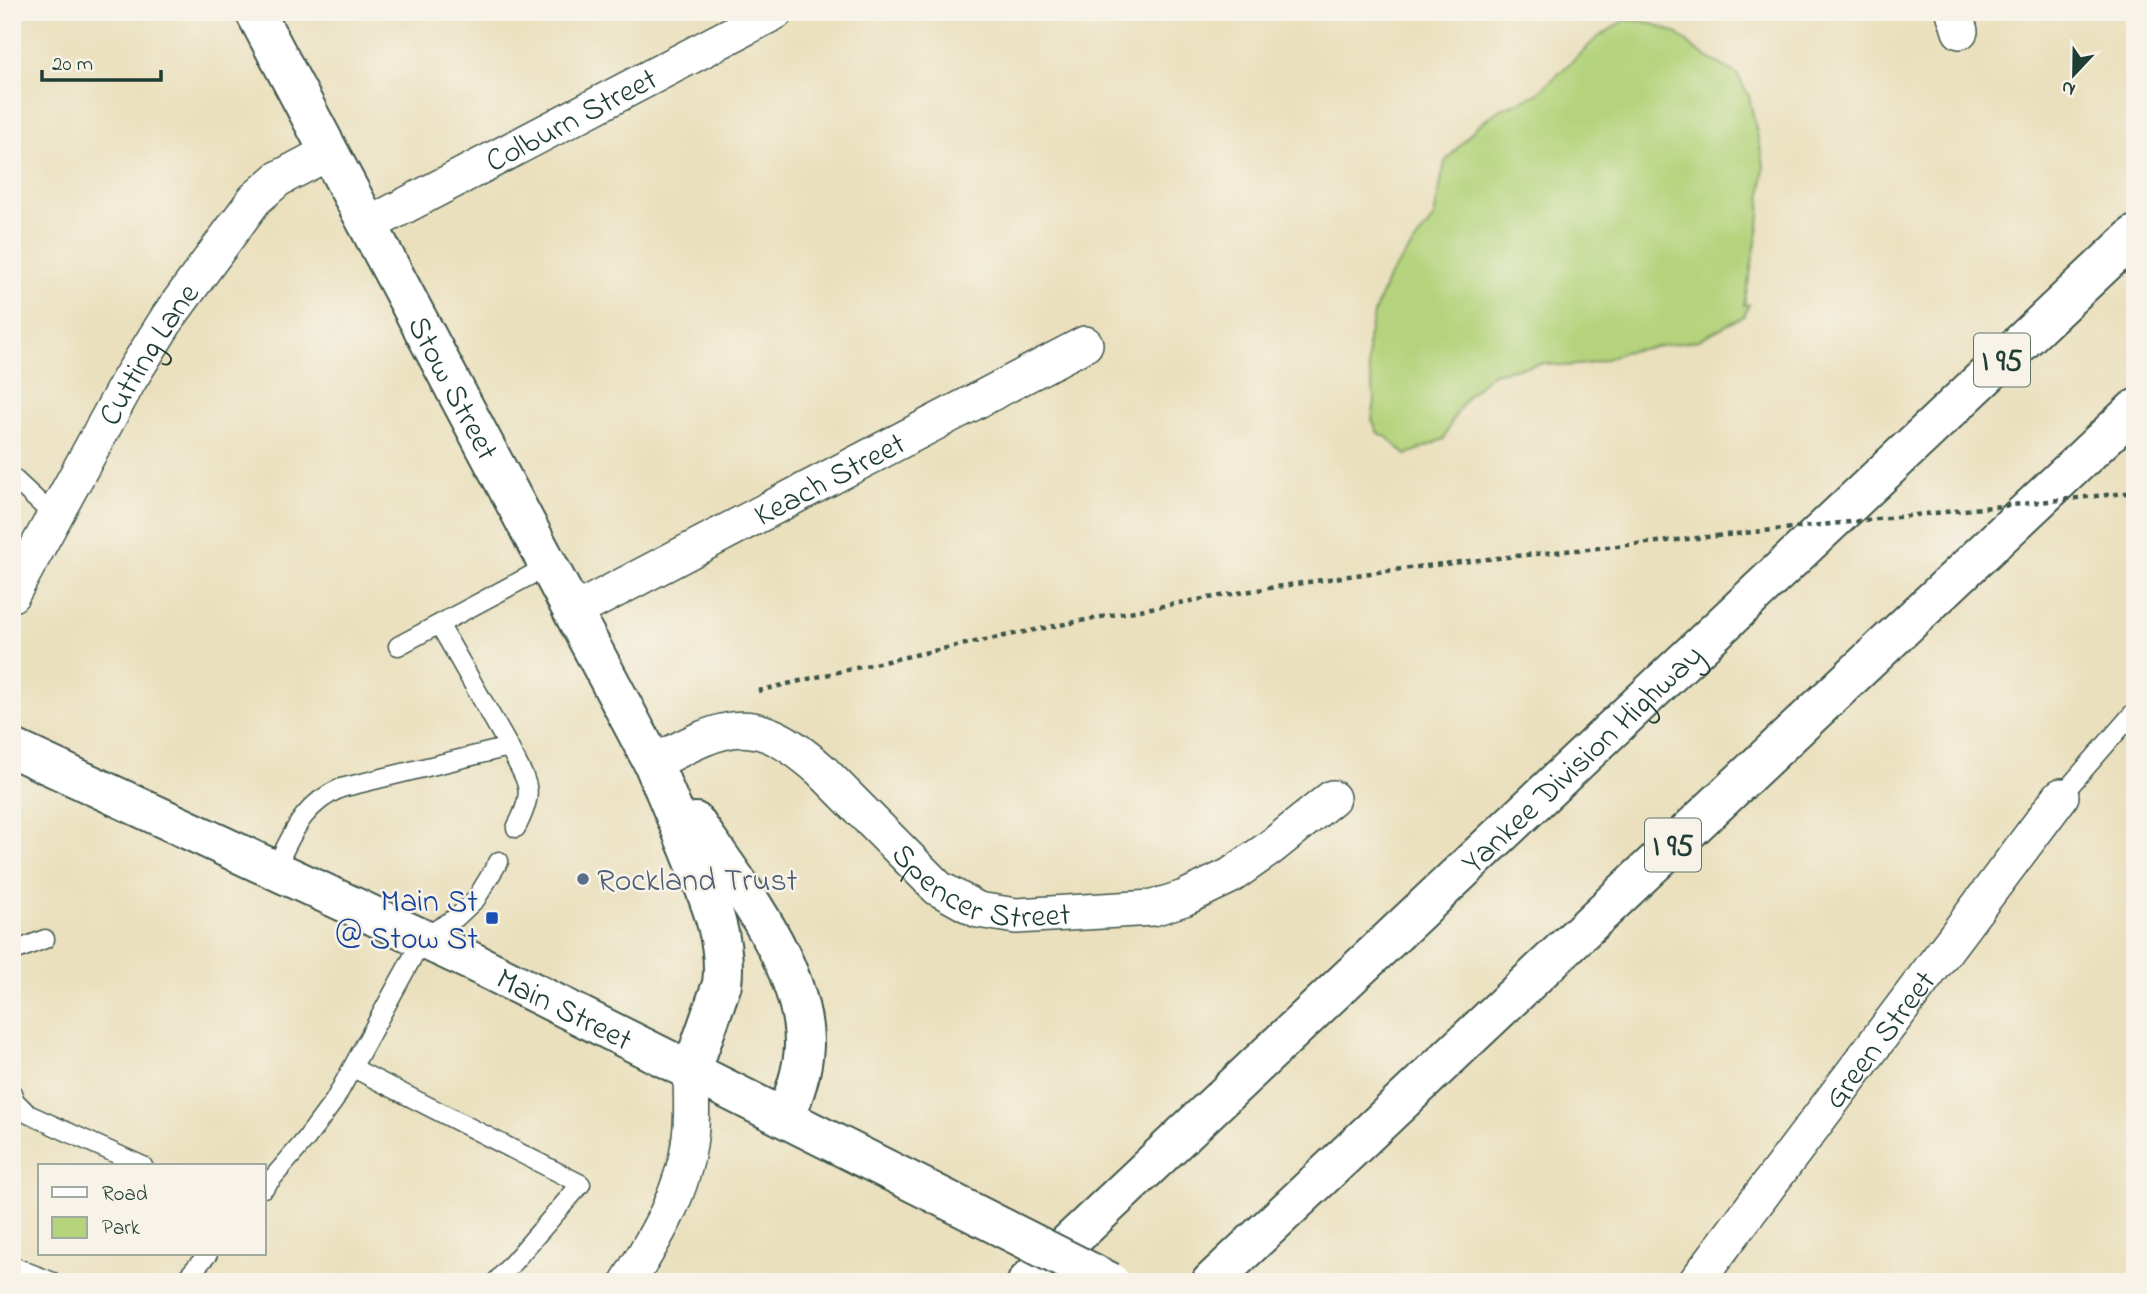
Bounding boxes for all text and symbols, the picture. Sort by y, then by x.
scale bar [42,38,161,82]
north arrow [2038,38,2108,108]
text: 20 m [52,50,93,80]
street label: Colburn Street [478,57,667,186]
text: N [2057,72,2080,102]
street label: Cutting Lane [88,274,213,435]
street label: Stow Street [393,309,509,470]
road number: I 95 [1974,334,2030,386]
street label: Keach Street [747,422,915,540]
street label: Yankee Division Highway [1453,635,1715,886]
road number: I 95 [1645,818,1701,872]
street label: Spencer Street [879,834,1072,944]
place label: Rockland Trust [597,859,798,906]
marker: Rockland Trust [575,871,591,887]
place label: Main St @ Stow St [336,880,478,964]
marker: Main St @ Stow St [484,910,500,926]
street label: Main Street [487,957,640,1065]
street label: Green Street [1814,961,1949,1120]
legend [38,1164,266,1256]
text: Road [102,1180,148,1210]
text: Park [102,1214,141,1244]

